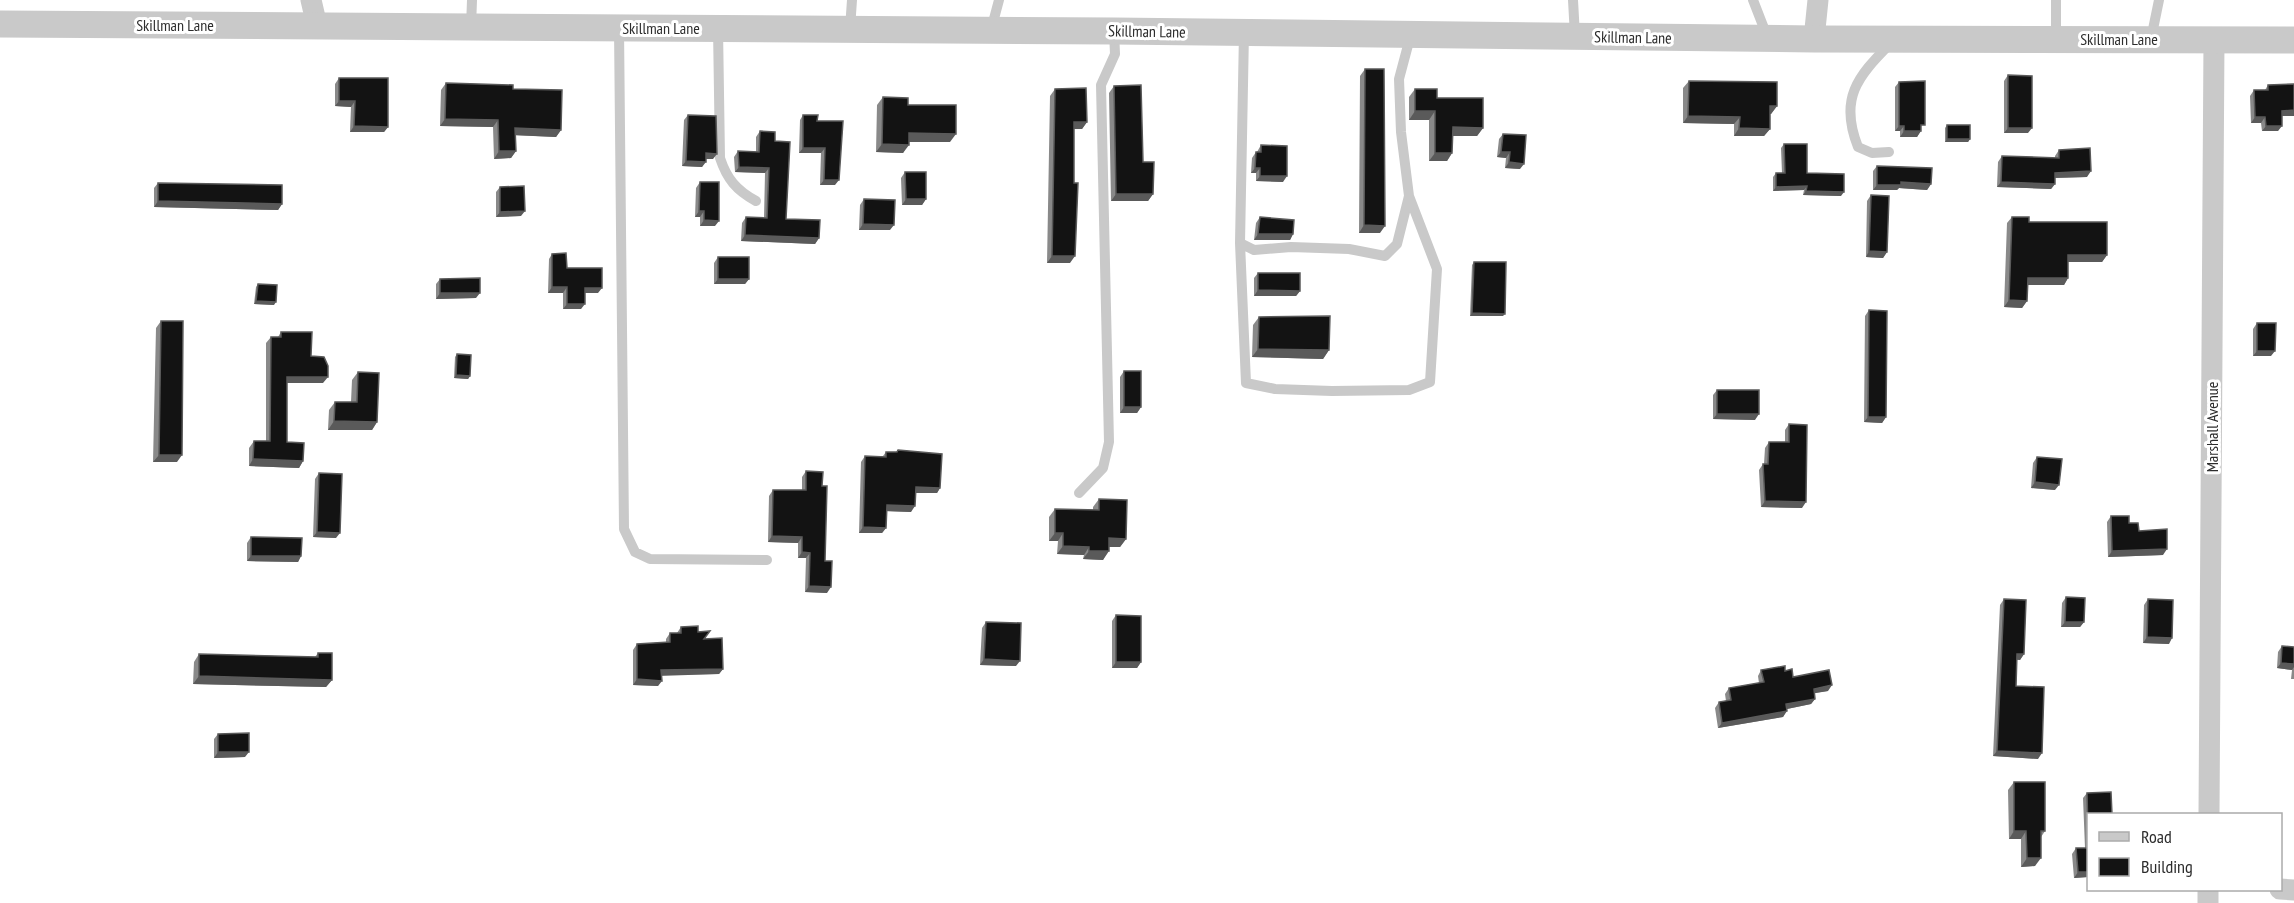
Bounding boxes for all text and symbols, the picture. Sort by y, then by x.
street label: Skillman Lane [136,15,214,35]
street label: Skillman Lane [622,18,700,38]
street label: Skillman Lane [1108,20,1186,42]
street label: Skillman Lane [1594,26,1672,48]
street label: Skillman Lane [2080,29,2158,49]
street label: Marshall Avenue [2202,382,2222,472]
legend [2087,813,2282,891]
text: Road [2141,825,2172,848]
text: Building [2141,855,2193,878]

